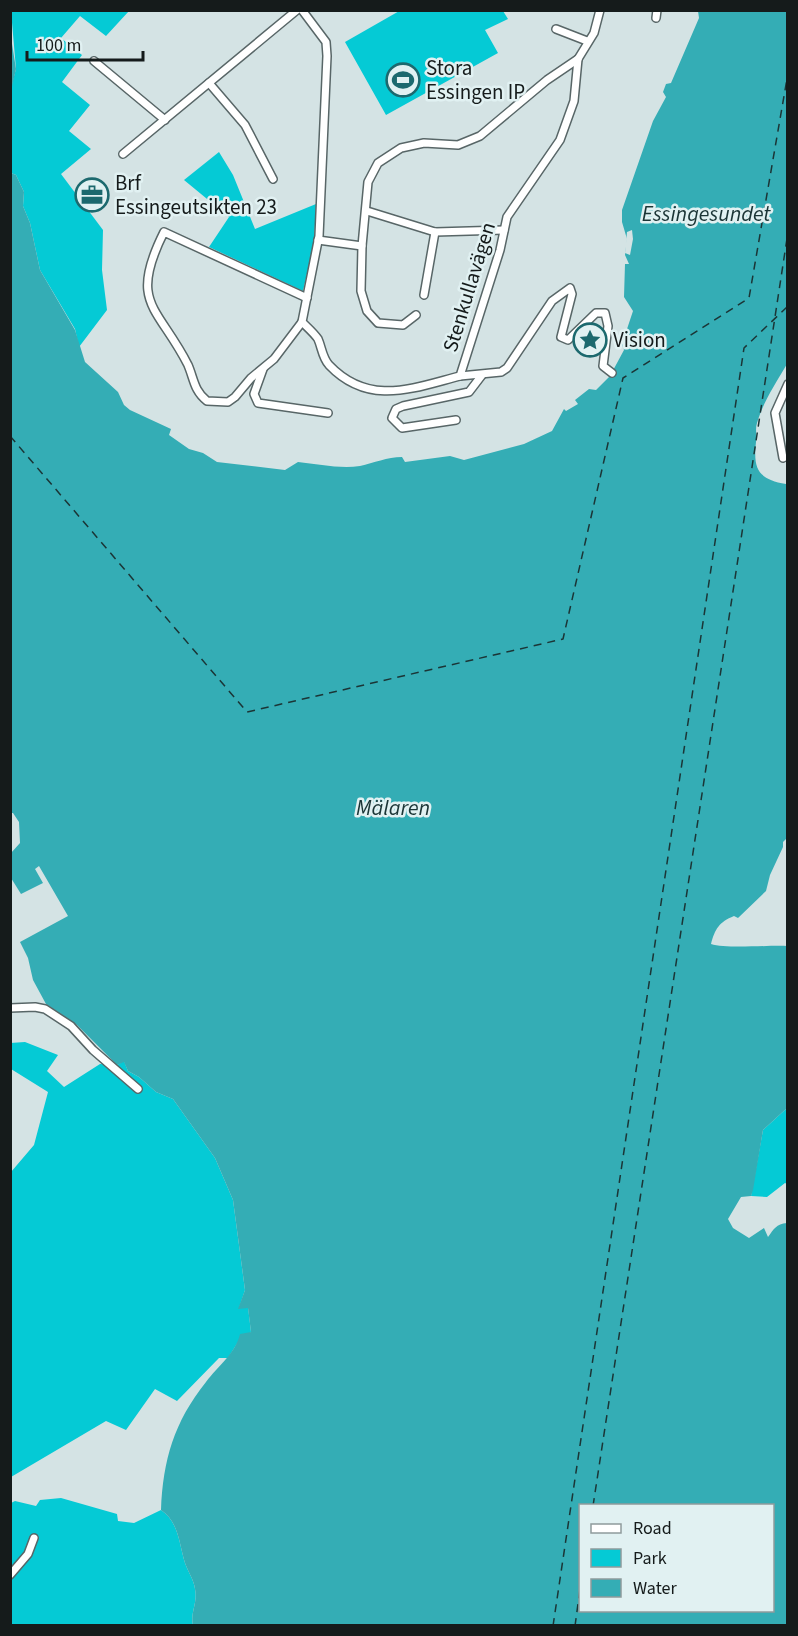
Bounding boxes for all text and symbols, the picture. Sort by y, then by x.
scale bar [27,24,142,62]
text: 100 m [36,33,81,58]
place label: Stora Essingen IP [426,53,525,107]
sports icon: Stora Essingen IP [385,62,421,98]
place label: Brf Essingeutsikten 23 [115,168,277,222]
office icon: Brf Essingeutsikten 23 [74,177,110,213]
water label: Essingesundet [642,198,771,230]
street label: Stenkullavägen [435,218,503,356]
place icon: Vision [572,322,608,358]
place label: Vision [613,325,666,355]
water label: Mälaren [356,792,430,824]
legend [579,1504,774,1612]
text: Road [633,1516,672,1541]
text: Park [633,1546,667,1571]
text: Water [633,1576,677,1601]

